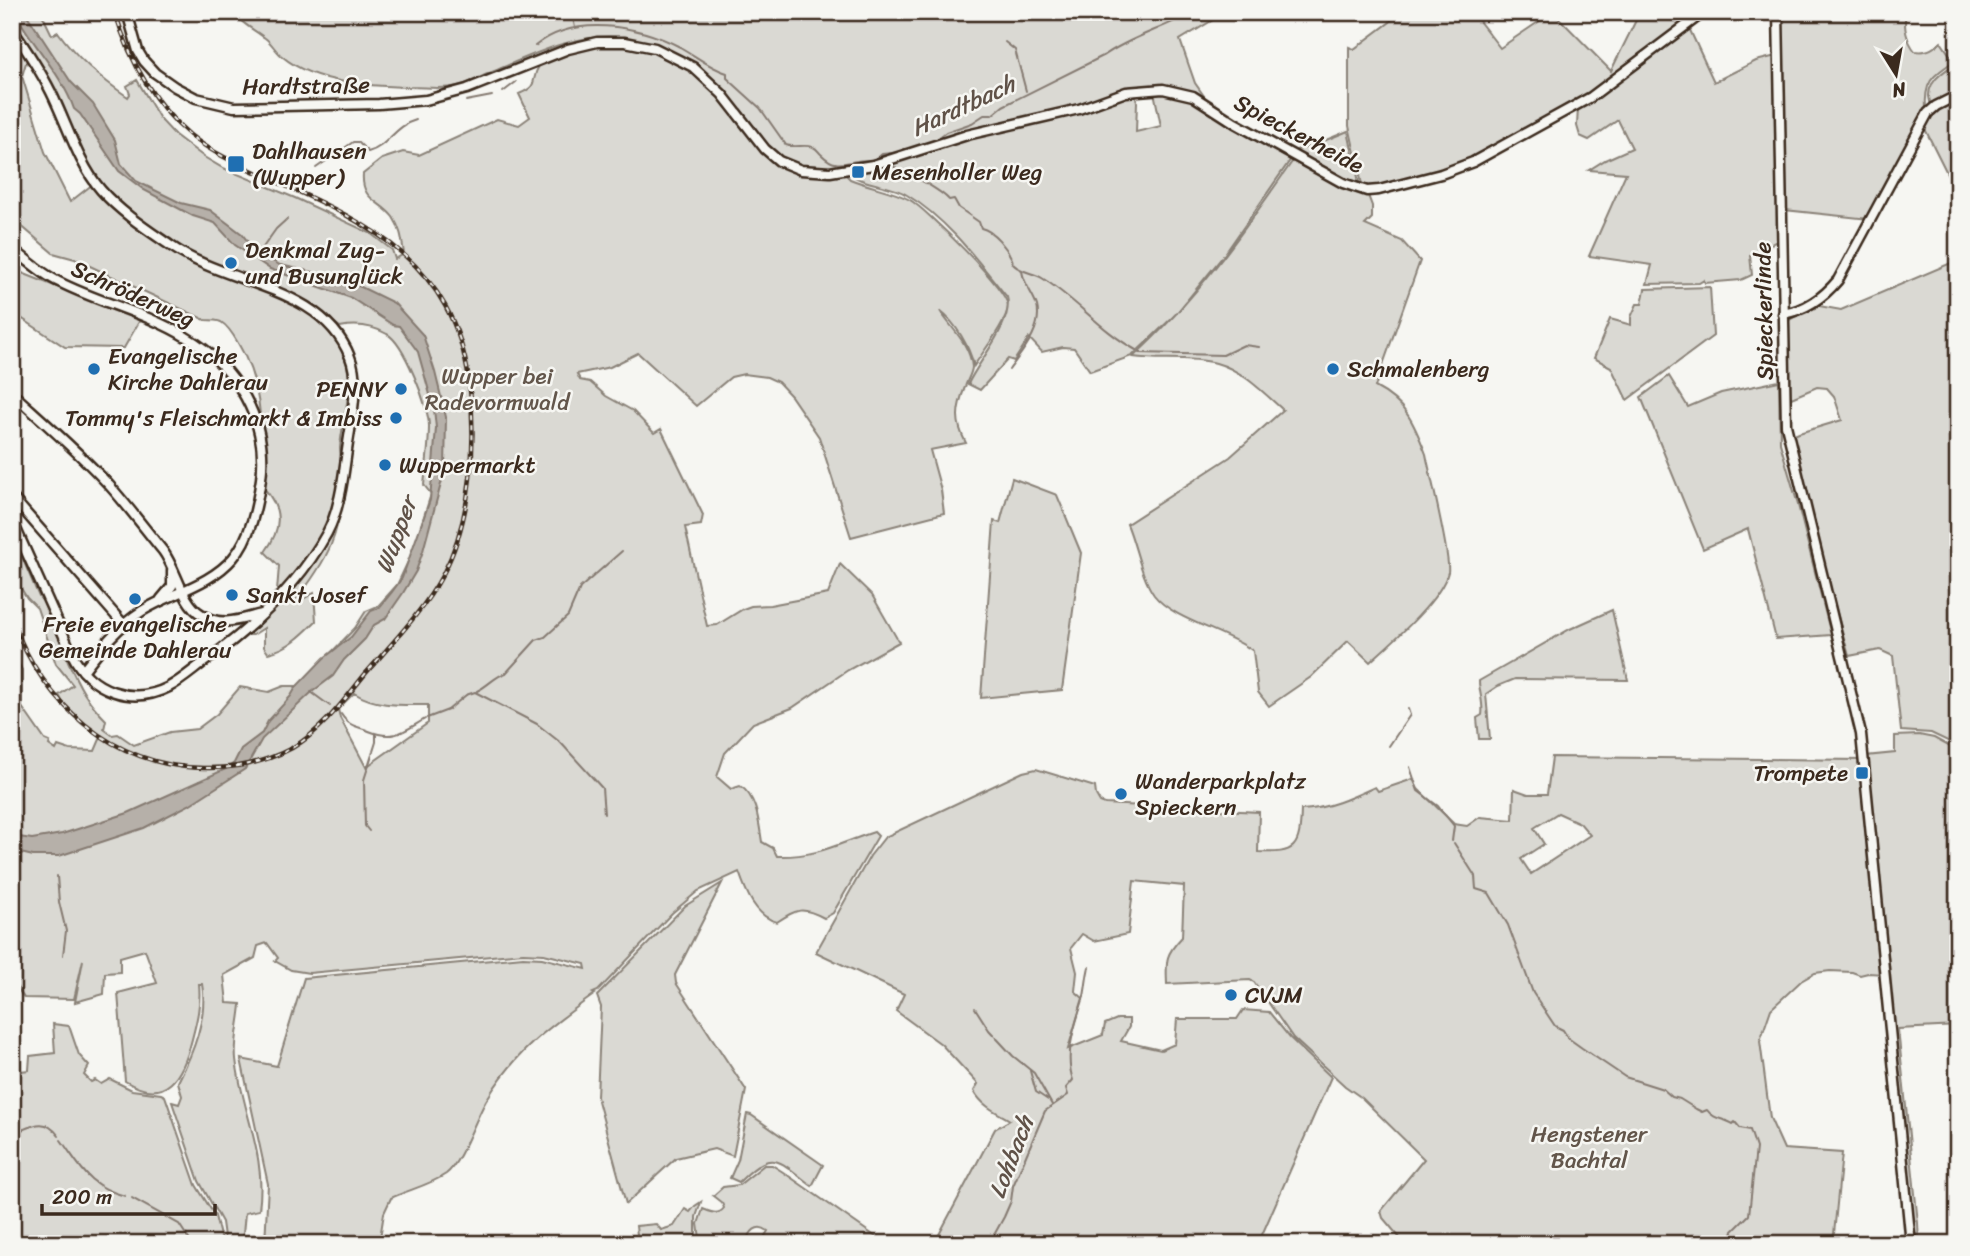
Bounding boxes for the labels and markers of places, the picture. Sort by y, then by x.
place label: Dahlhausen (Wupper) [252,131,367,198]
place label: Mesenholler Weg [872,152,1043,193]
marker: Dahlhausen (Wupper) [226,154,246,174]
marker: Mesenholler Weg [850,164,866,180]
place label: Denkmal Zug- und Busunglück [245,230,403,297]
marker: Denkmal Zug- und Busunglück [223,255,239,271]
place label: Evangelische Kirche Dahlerau [108,336,268,403]
place label: Schmalenberg [1347,349,1490,390]
marker: Evangelische Kirche Dahlerau [86,361,102,377]
marker: Schmalenberg [1325,361,1341,377]
place label: PENNY [316,369,388,410]
marker: PENNY [393,381,409,397]
place label: Tommy's Fleischmarkt & Imbiss [65,398,382,439]
marker: Tommy's Fleischmarkt & Imbiss [388,410,404,426]
place label: Wuppermarkt [399,445,536,486]
marker: Wuppermarkt [377,457,393,473]
place label: Sankt Josef [246,575,369,616]
marker: Sankt Josef [224,587,240,603]
marker: Freie evangelische Gemeinde Dahlerau [127,591,143,607]
place label: Freie evangelische Gemeinde Dahlerau [39,604,232,671]
place label: Trompete [1753,753,1848,794]
place label: Wanderparkplatz Spieckern [1135,761,1307,828]
marker: Trompete [1854,765,1870,781]
marker: Wanderparkplatz Spieckern [1113,786,1129,802]
place label: CVJM [1245,975,1303,1016]
marker: CVJM [1223,987,1239,1003]

